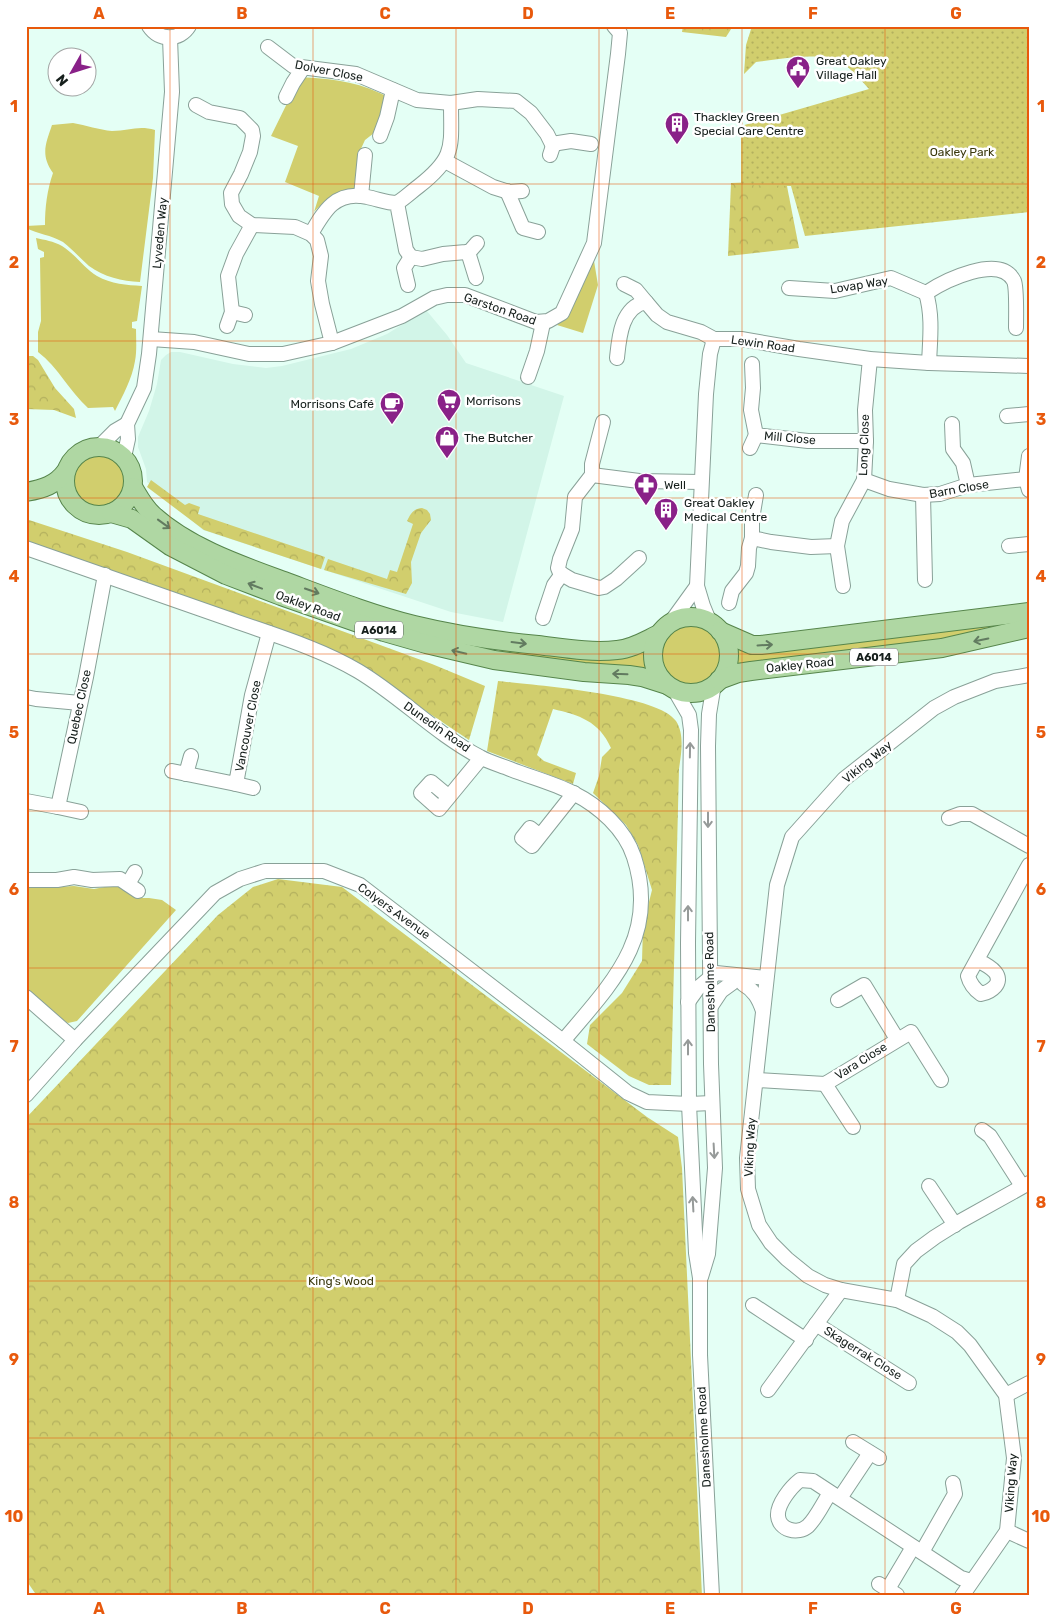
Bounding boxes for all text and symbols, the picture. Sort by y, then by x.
text: A [93,4,105,23]
text: B [236,4,248,23]
text: C [379,4,391,23]
text: D [522,4,534,23]
text: E [665,4,675,23]
text: F [808,4,818,23]
text: G [950,4,962,23]
north arrow [48,48,98,98]
place label: Great Oakley Village Hall [816,54,887,82]
public building icon: Great Oakley Village Hall [785,55,811,89]
street label: Dolver Close [294,58,365,85]
text: N [53,71,72,89]
text: 1 [10,97,18,116]
text: 1 [1037,97,1045,116]
place label: Thackley Green Special Care Centre [694,110,804,138]
building icon: Thackley Green Special Care Centre [664,111,690,145]
park label: Oakley Park [930,145,995,159]
street label: Lyveden Way [150,196,170,269]
text: 2 [9,253,19,272]
text: 2 [1036,253,1046,272]
street label: Lovap Way [829,273,889,297]
street label: Garston Road [462,290,538,328]
street label: Lewin Road [730,333,796,355]
supermarket icon: Morrisons [436,388,462,422]
cafe icon: Morrisons Café [379,391,405,425]
place label: Morrisons [466,394,521,408]
place label: Morrisons Café [290,397,374,411]
text: 3 [9,410,19,429]
text: 3 [1036,410,1046,429]
street label: Long Close [856,414,872,476]
shop icon: The Butcher [434,425,460,459]
street label: Mill Close [764,429,817,447]
place label: The Butcher [464,431,533,445]
pharmacy icon: Well [633,472,659,506]
street label: Barn Close [928,477,990,501]
place label: Well [664,478,686,492]
place label: Great Oakley Medical Centre [684,496,767,524]
building icon: Great Oakley Medical Centre [653,497,679,531]
one-way arrow [157,519,171,529]
text: 4 [9,567,20,586]
text: 4 [1036,567,1047,586]
one-way arrow [248,581,263,590]
one-way arrow [303,587,319,596]
street label: Oakley Road [274,588,342,624]
road number: A6014 [355,622,403,638]
one-way arrow [974,636,990,645]
one-way arrow [511,638,527,648]
one-way arrow [757,640,773,649]
one-way arrow [452,647,468,656]
road number: A6014 [850,649,898,666]
street label: Oakley Road [765,654,835,676]
street label: Quebec Close [64,668,94,746]
one-way arrow [612,670,628,679]
street label: Vancouver Close [232,679,264,773]
street label: Dunedin Road [401,699,473,755]
text: 5 [9,723,19,742]
text: 5 [1036,723,1046,742]
street label: Viking Way [839,738,895,786]
one-way arrow [685,743,695,759]
one-way arrow [704,812,713,828]
text: 6 [9,880,19,899]
street label: Colyers Avenue [355,880,433,942]
text: 6 [1036,880,1046,899]
one-way arrow [683,905,693,922]
street label: Danesholme Road [702,931,718,1033]
text: 7 [9,1037,19,1056]
text: 7 [1036,1037,1046,1056]
one-way arrow [683,1039,693,1055]
street label: Vara Close [832,1039,890,1082]
street label: Viking Way [741,1117,759,1177]
one-way arrow [710,1143,719,1159]
text: 8 [9,1193,20,1212]
text: 8 [1036,1193,1047,1212]
one-way arrow [689,1196,698,1212]
park label: King's Wood [308,1274,374,1288]
street label: Skagerrak Close [821,1323,905,1383]
text: 9 [9,1350,19,1369]
text: 9 [1036,1350,1046,1369]
street label: Danesholme Road [694,1386,714,1488]
street label: Viking Way [1002,1452,1020,1513]
text: 10 [5,1507,24,1526]
text: 10 [1032,1507,1051,1526]
text: A [93,1599,105,1618]
text: B [236,1599,248,1618]
text: C [379,1599,391,1618]
text: D [522,1599,534,1618]
text: E [665,1599,675,1618]
text: F [808,1599,818,1618]
text: G [950,1599,962,1618]

